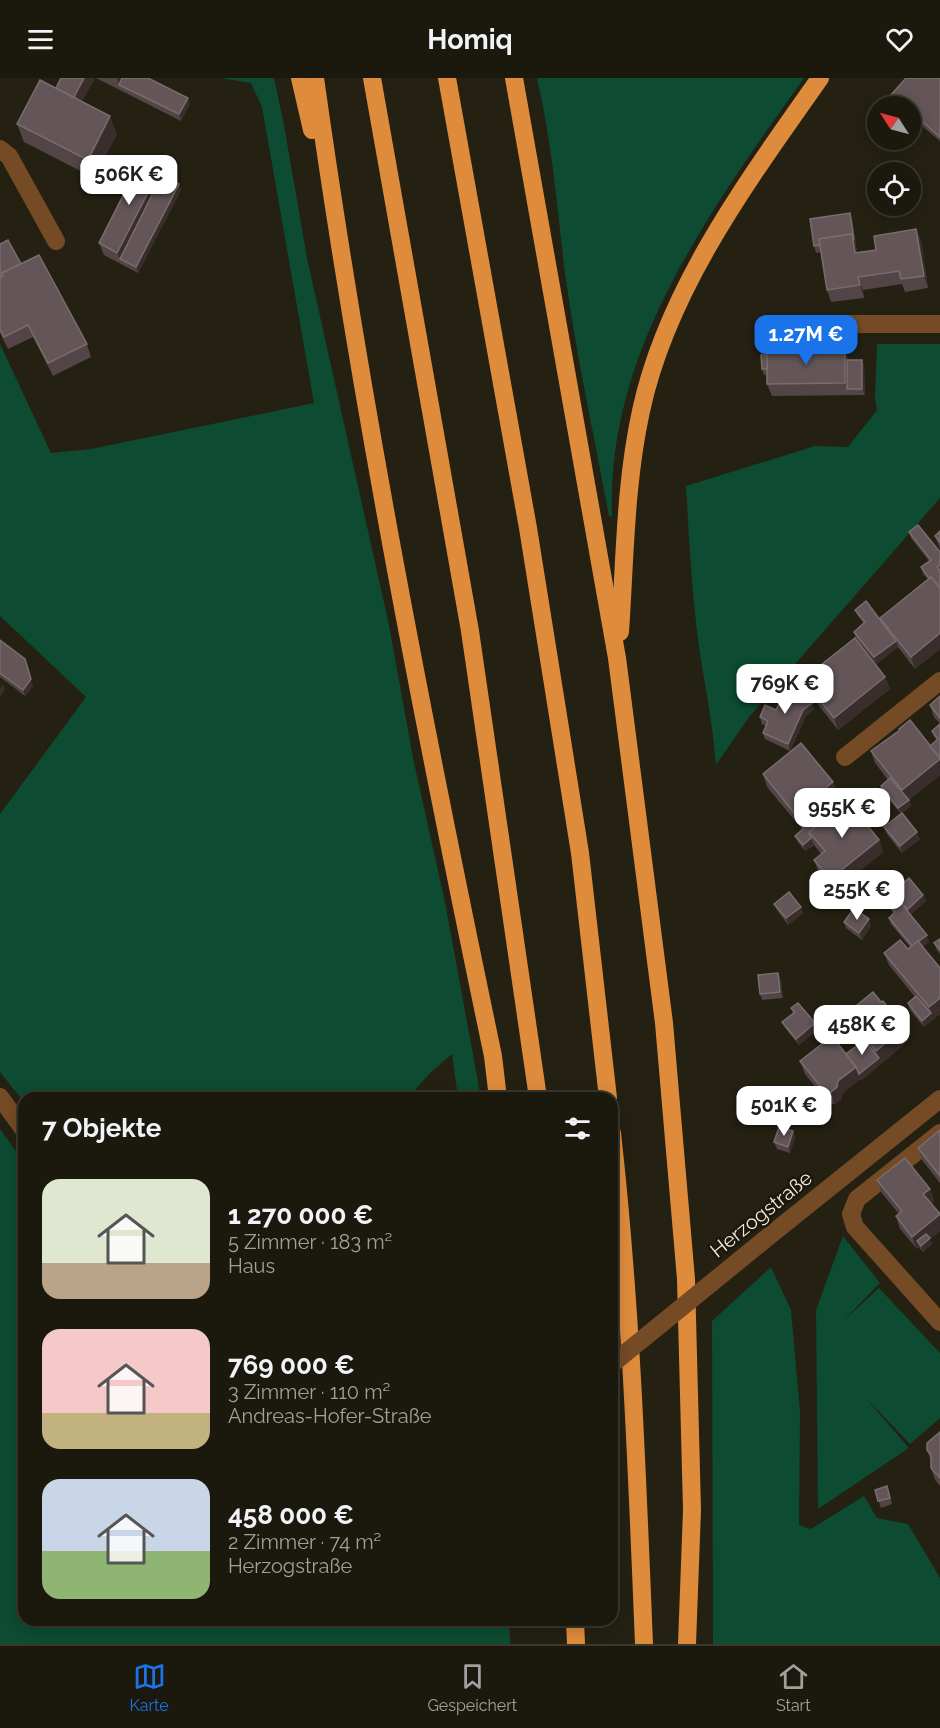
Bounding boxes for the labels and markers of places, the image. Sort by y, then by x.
pin: 506K € [80,155,178,206]
pin: 1.27M € [751,315,861,366]
pin: 769K € [736,664,834,715]
pin: 955K € [793,788,891,839]
pin: 255K € [808,870,906,921]
pin: 458K € [813,1005,911,1056]
pin: 501K € [735,1086,833,1137]

